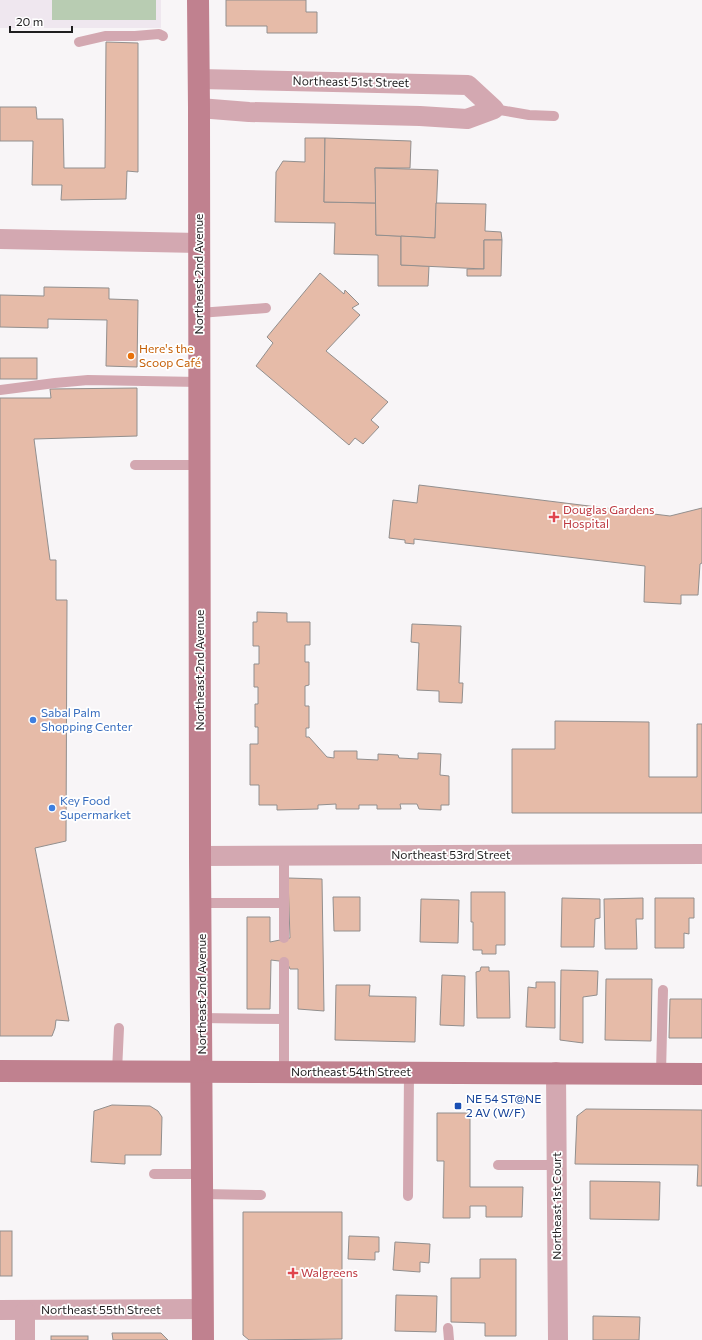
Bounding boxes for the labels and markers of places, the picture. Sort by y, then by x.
place label: Here's the Scoop Café [139,341,201,369]
marker: Here's the Scoop Café [126,351,136,361]
place label: Douglas Gardens Hospital [563,502,655,530]
marker: Douglas Gardens Hospital [548,511,560,523]
place label: Sabal Palm Shopping Center [41,705,133,733]
marker: Sabal Palm Shopping Center [28,715,38,725]
place label: Key Food Supermarket [60,793,131,821]
marker: Key Food Supermarket [47,803,57,813]
place label: NE 54 ST@NE 2 AV (W/F) [466,1091,541,1119]
marker: NE 54 ST@NE 2 AV (W/F) [453,1101,463,1111]
place label: Walgreens [301,1265,358,1279]
marker: Walgreens [288,1268,298,1278]

